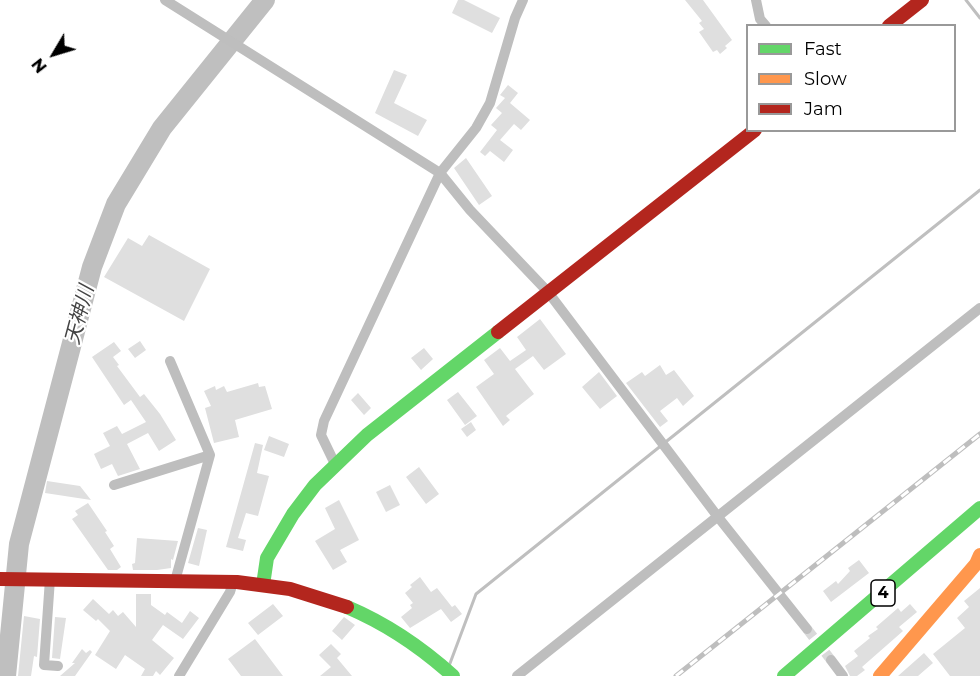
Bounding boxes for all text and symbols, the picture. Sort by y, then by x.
north arrow [24,24,84,84]
legend [746,24,956,132]
text: Fast [804,38,842,60]
text: N [28,54,51,76]
text: Slow [804,68,847,90]
text: Jam [804,98,843,120]
water label: 天神川 [61,283,99,347]
road number: 4 [871,580,895,606]

